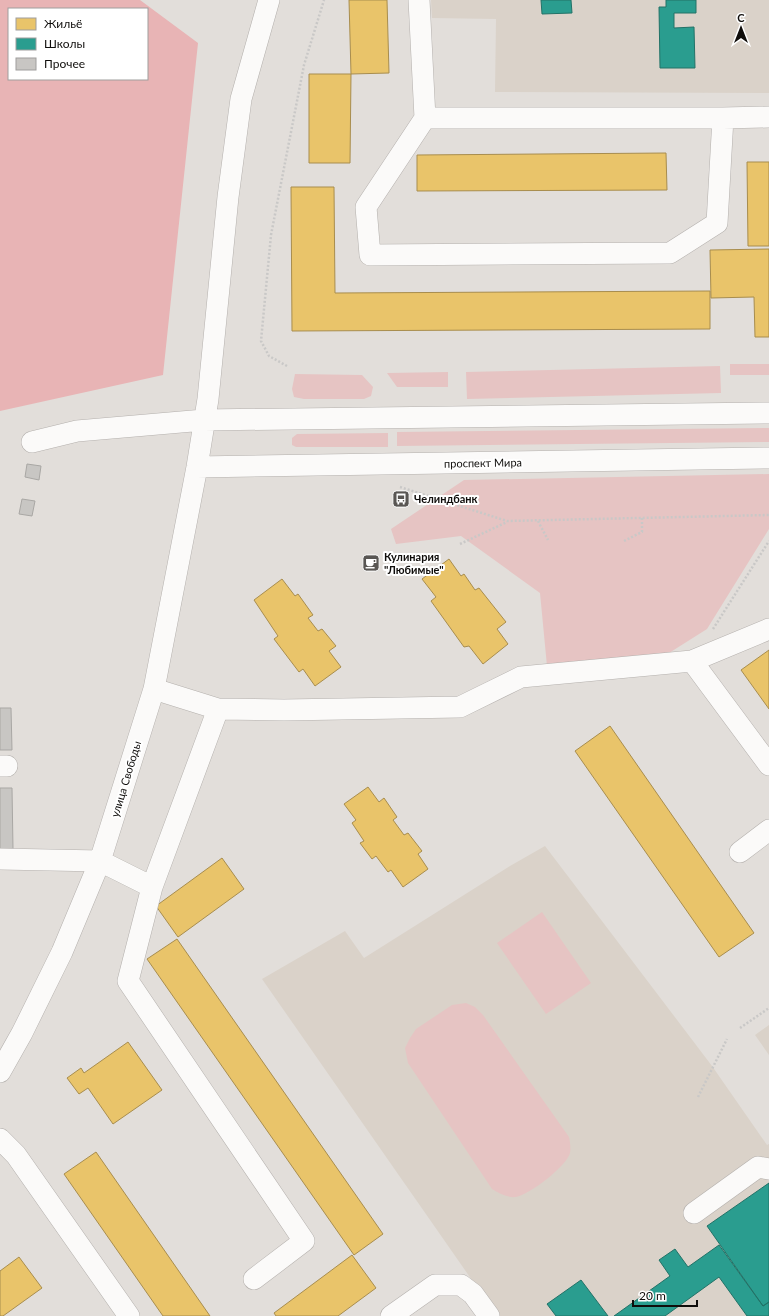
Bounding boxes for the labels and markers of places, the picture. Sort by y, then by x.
bus stop icon: Челиндбанк [391,489,411,509]
place label: Челиндбанк [414,492,478,505]
place label: Кулинария "Любимые" [384,550,444,576]
cafe icon: Кулинария "Любимые" [361,553,381,573]

